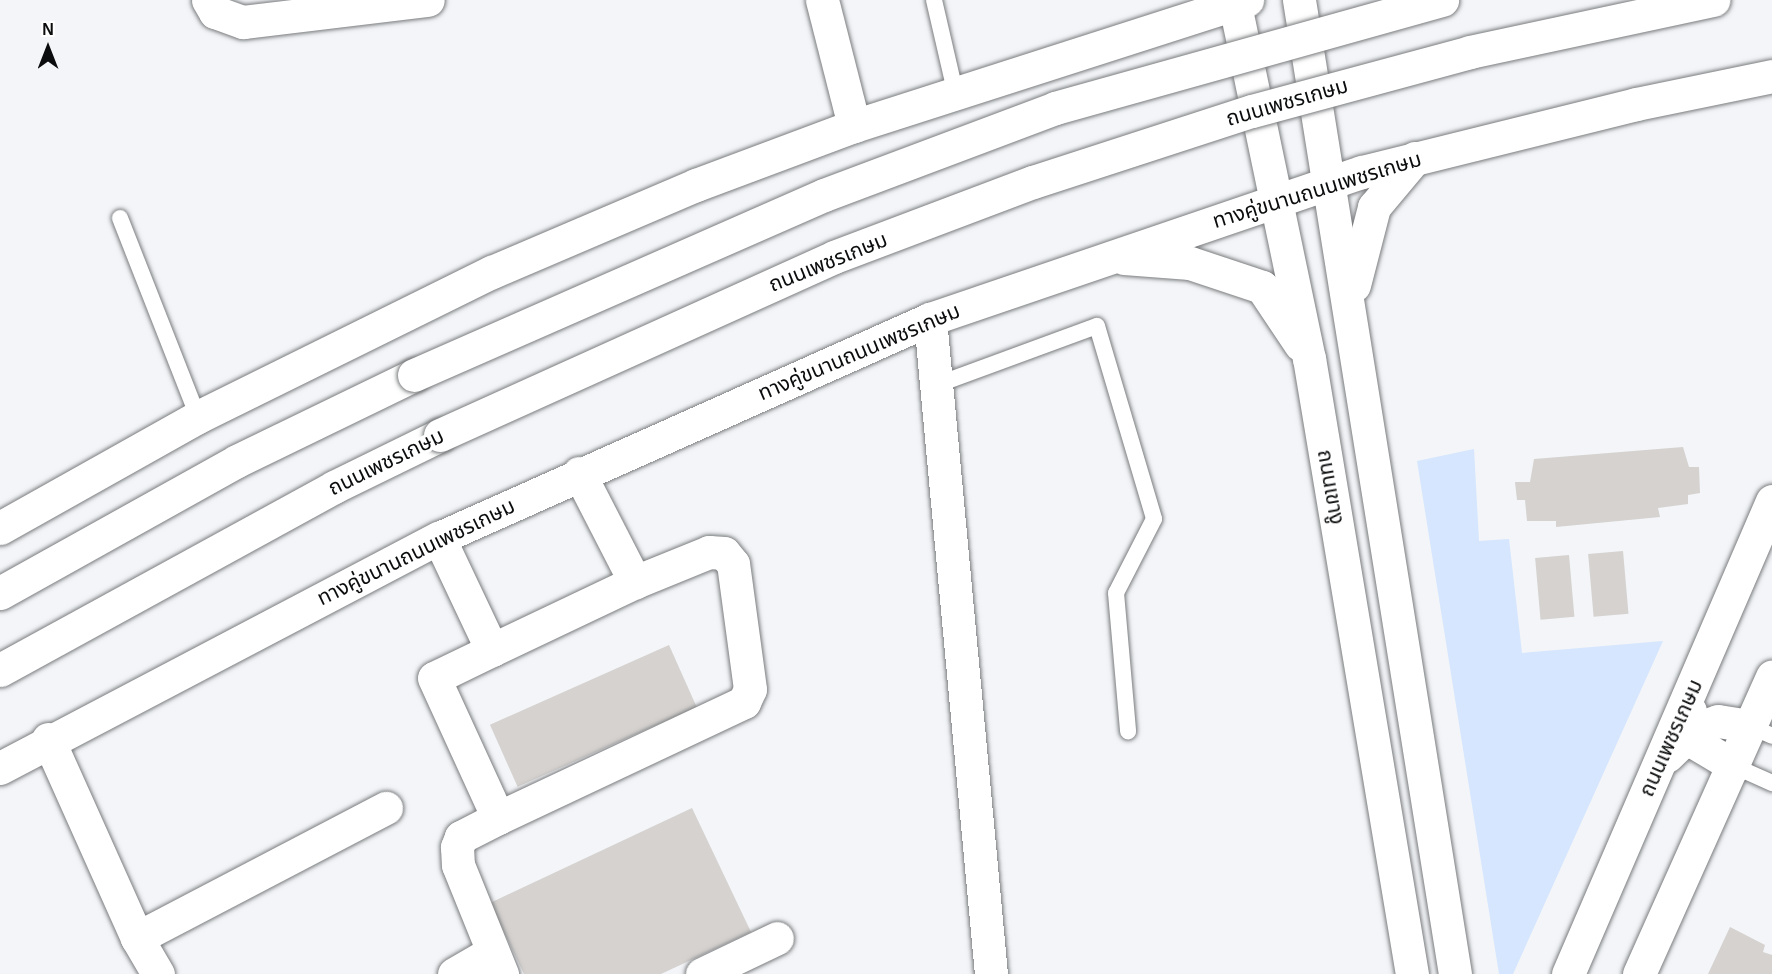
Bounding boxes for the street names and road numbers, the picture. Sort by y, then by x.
street label: ถนนเพชรเกษม [1223,73,1351,131]
street label: ทางคู่ขนานถนนเพชรเกษม [1210,146,1424,234]
street label: ถนนเพชรเกษม [765,227,891,297]
street label: ทางคู่ขนานถนนเพชรเกษม [754,298,964,406]
street label: ถนนเพชรเกษม [324,423,448,501]
street label: ถนนเขางู [1312,448,1350,526]
street label: ทางคู่ขนานถนนเพชรเกษม [313,493,519,611]
street label: ถนนเพชรเกษม [1634,675,1708,801]

